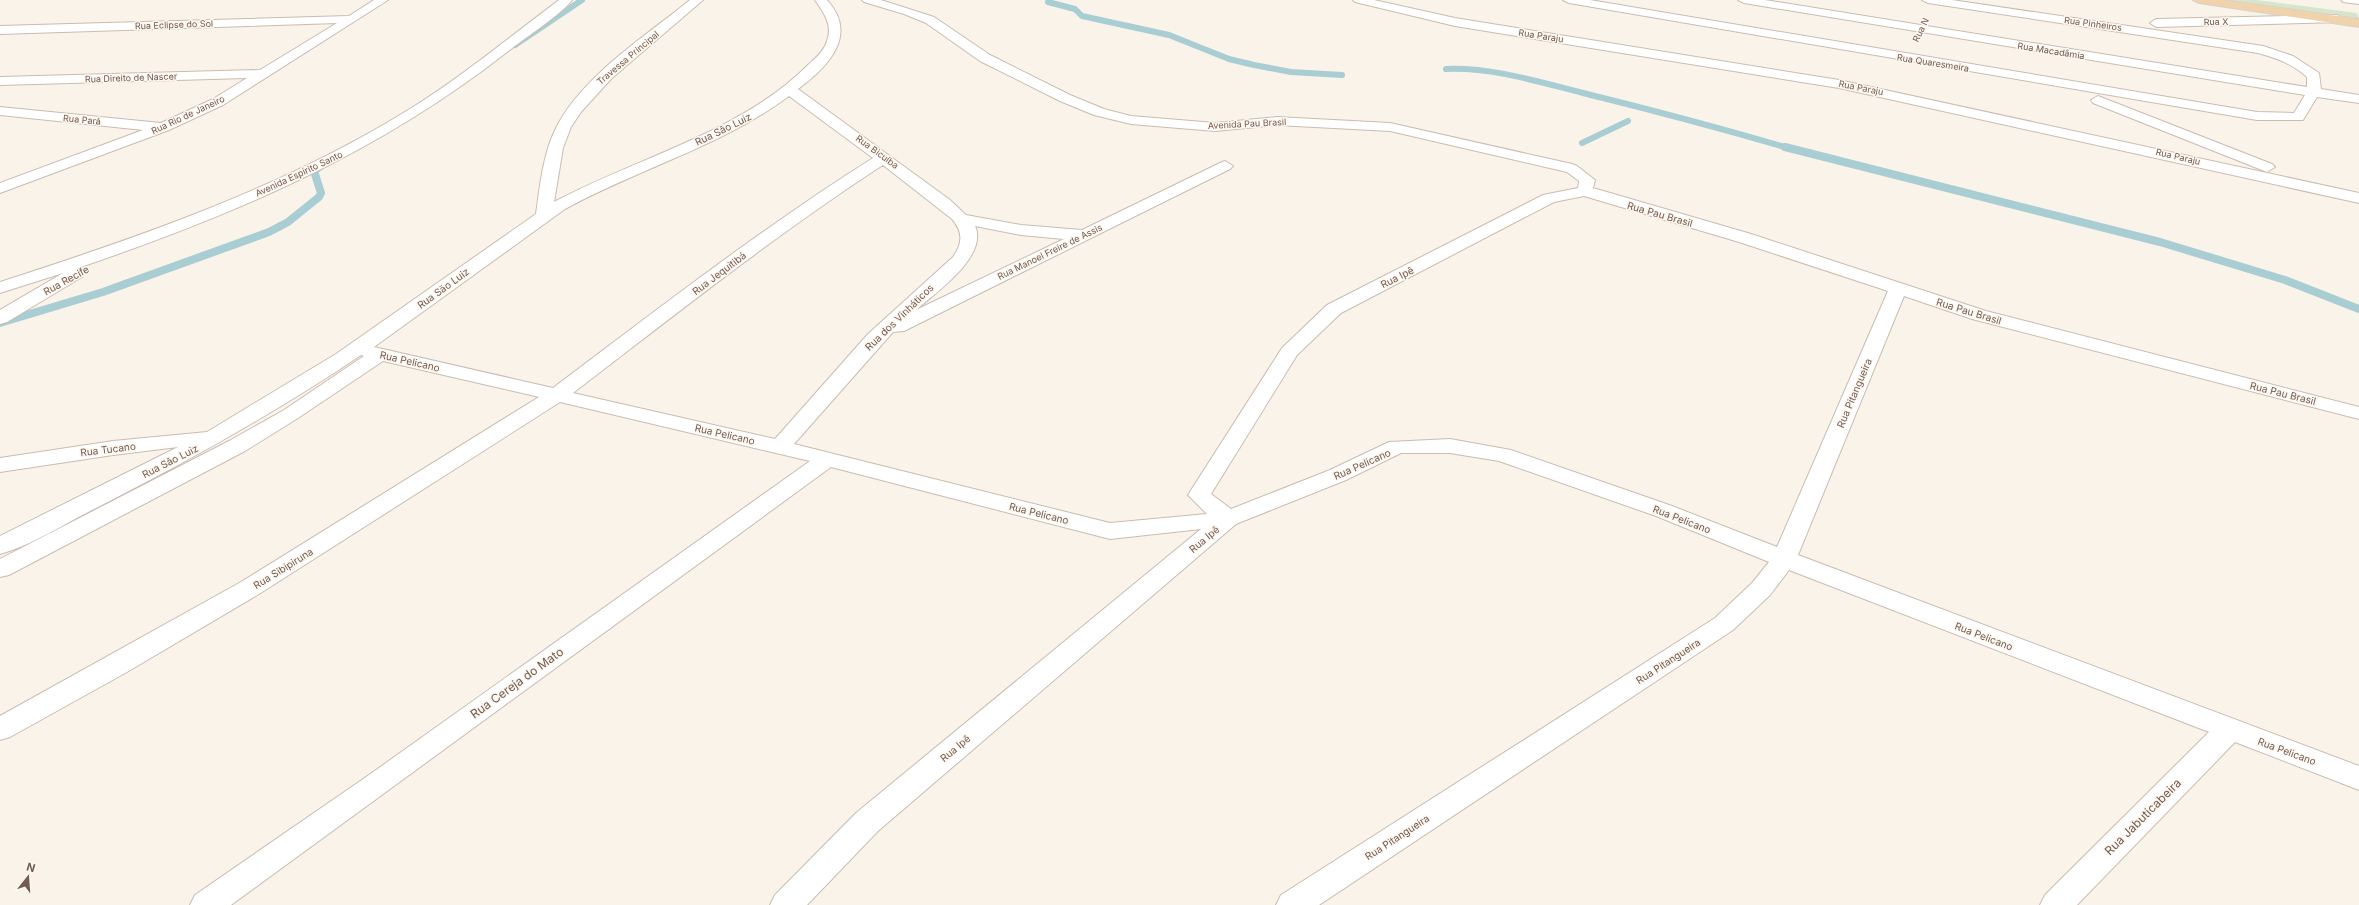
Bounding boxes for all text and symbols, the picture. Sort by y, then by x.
street label: Rua Pinheiros [2064,14,2123,33]
street label: Rua N [1910,16,1931,44]
street label: Rua X [2203,16,2229,27]
street label: Rua Eclipse do Sol [135,18,213,31]
street label: Rua Paraju [1518,27,1564,44]
street label: Travessa Principal [594,28,661,87]
street label: Rua Macadâmia [2017,40,2085,61]
street label: Rua Quaresmeira [1896,51,1970,74]
street label: Rua Direito de Nascer [85,70,178,85]
street label: Rua Paraju [1838,78,1884,97]
street label: Rua Rio de Janeiro [149,93,226,136]
street label: Rua São Luiz [693,110,753,148]
street label: Rua Pará [63,112,101,127]
street label: Avenida Pau Brasil [1208,116,1286,131]
street label: Rua Bicuíba [854,132,901,171]
street label: Rua Paraju [2155,146,2201,167]
street label: Avenida Espírito Santo [253,148,344,199]
street label: Rua Pau Brasil [1626,199,1694,229]
street label: Rua Manoel Freire de Assis [996,221,1104,282]
street label: Rua Jequitibá [690,249,748,297]
street label: Rua Recife [41,262,91,297]
street label: Rua Ipê [1378,264,1416,290]
street label: Rua São Luiz [415,265,471,311]
street label: Rua dos Vinháticos [862,281,936,353]
street label: Rua Pau Brasil [1935,295,2003,327]
street label: Rua Pelicano [379,348,441,374]
street label: Rua Pitangueira [1834,357,1874,429]
street label: Rua Pau Brasil [2249,379,2317,407]
street label: Rua Pelicano [694,421,756,447]
street label: Rua Tucano [80,440,136,458]
street label: Rua São Luiz [140,442,200,480]
street label: Rua Pelicano [1332,446,1392,482]
street label: Rua Pelicano [1008,500,1070,526]
street label: Rua Pelicano [1651,502,1713,536]
street label: Rua Ipê [1187,523,1222,555]
street label: Rua Sibipiruna [251,545,315,591]
street label: Rua Pelicano [1953,619,2015,653]
street label: Rua Pitangueira [1634,636,1702,686]
street label: Rua Cereja do Mato [467,644,566,721]
street label: Rua Ipê [938,732,973,764]
street label: Rua Pelicano [2256,735,2318,767]
street label: Rua Jabuticabeira [2101,775,2184,858]
street label: Rua Pitangueira [1363,812,1431,862]
north arrow [8,857,48,897]
text: N [25,860,37,875]

